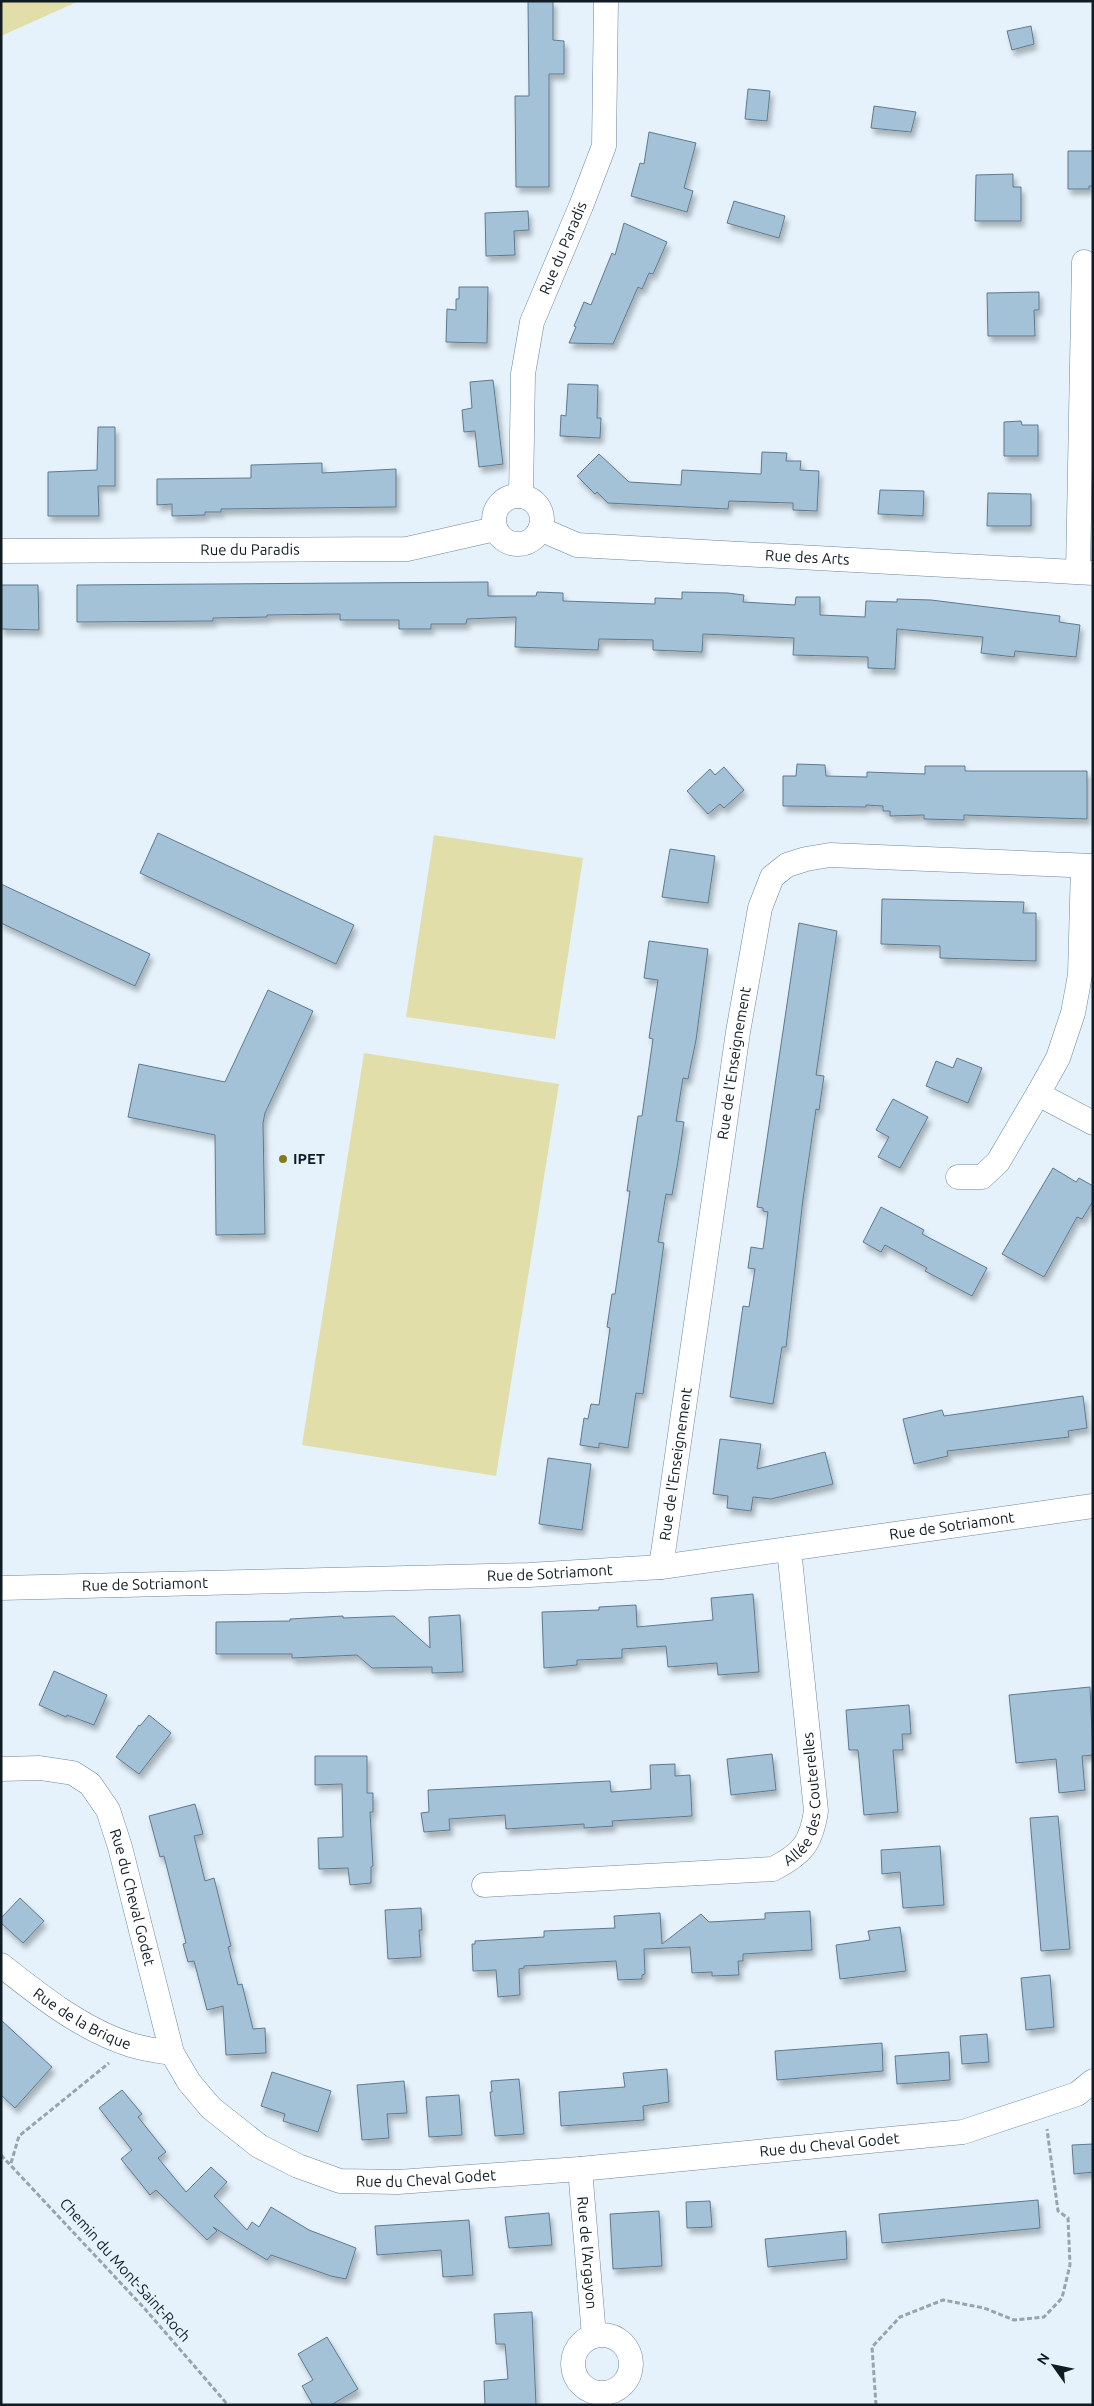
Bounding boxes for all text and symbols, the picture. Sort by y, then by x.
street label: Rue du Paradis [536,199,590,297]
street label: Rue du Paradis [200,541,300,558]
street label: Rue des Arts [765,546,850,568]
street label: Rue de l'Enseignement [714,985,754,1141]
place label: IPET [293,1150,325,1167]
marker: IPET [277,1153,289,1165]
street label: Rue de l'Enseignement [656,1386,695,1542]
street label: Rue de Sotriamont [888,1508,1015,1543]
street label: Rue de Sotriamont [487,1561,613,1584]
street label: Rue de Sotriamont [82,1574,208,1594]
street label: Allée des Couterelles [780,1731,824,1869]
street label: Rue du Cheval Godet [107,1827,159,1967]
street label: Rue de la Brique [30,1984,133,2052]
street label: Rue du Cheval Godet [759,2129,900,2160]
street label: Rue du Cheval Godet [356,2166,497,2190]
street label: Chemin du Mont-Saint-Roch [57,2195,194,2345]
street label: Rue de l'Argayon [574,2196,601,2310]
north arrow [1029,2341,1079,2391]
text: N [1034,2350,1053,2368]

